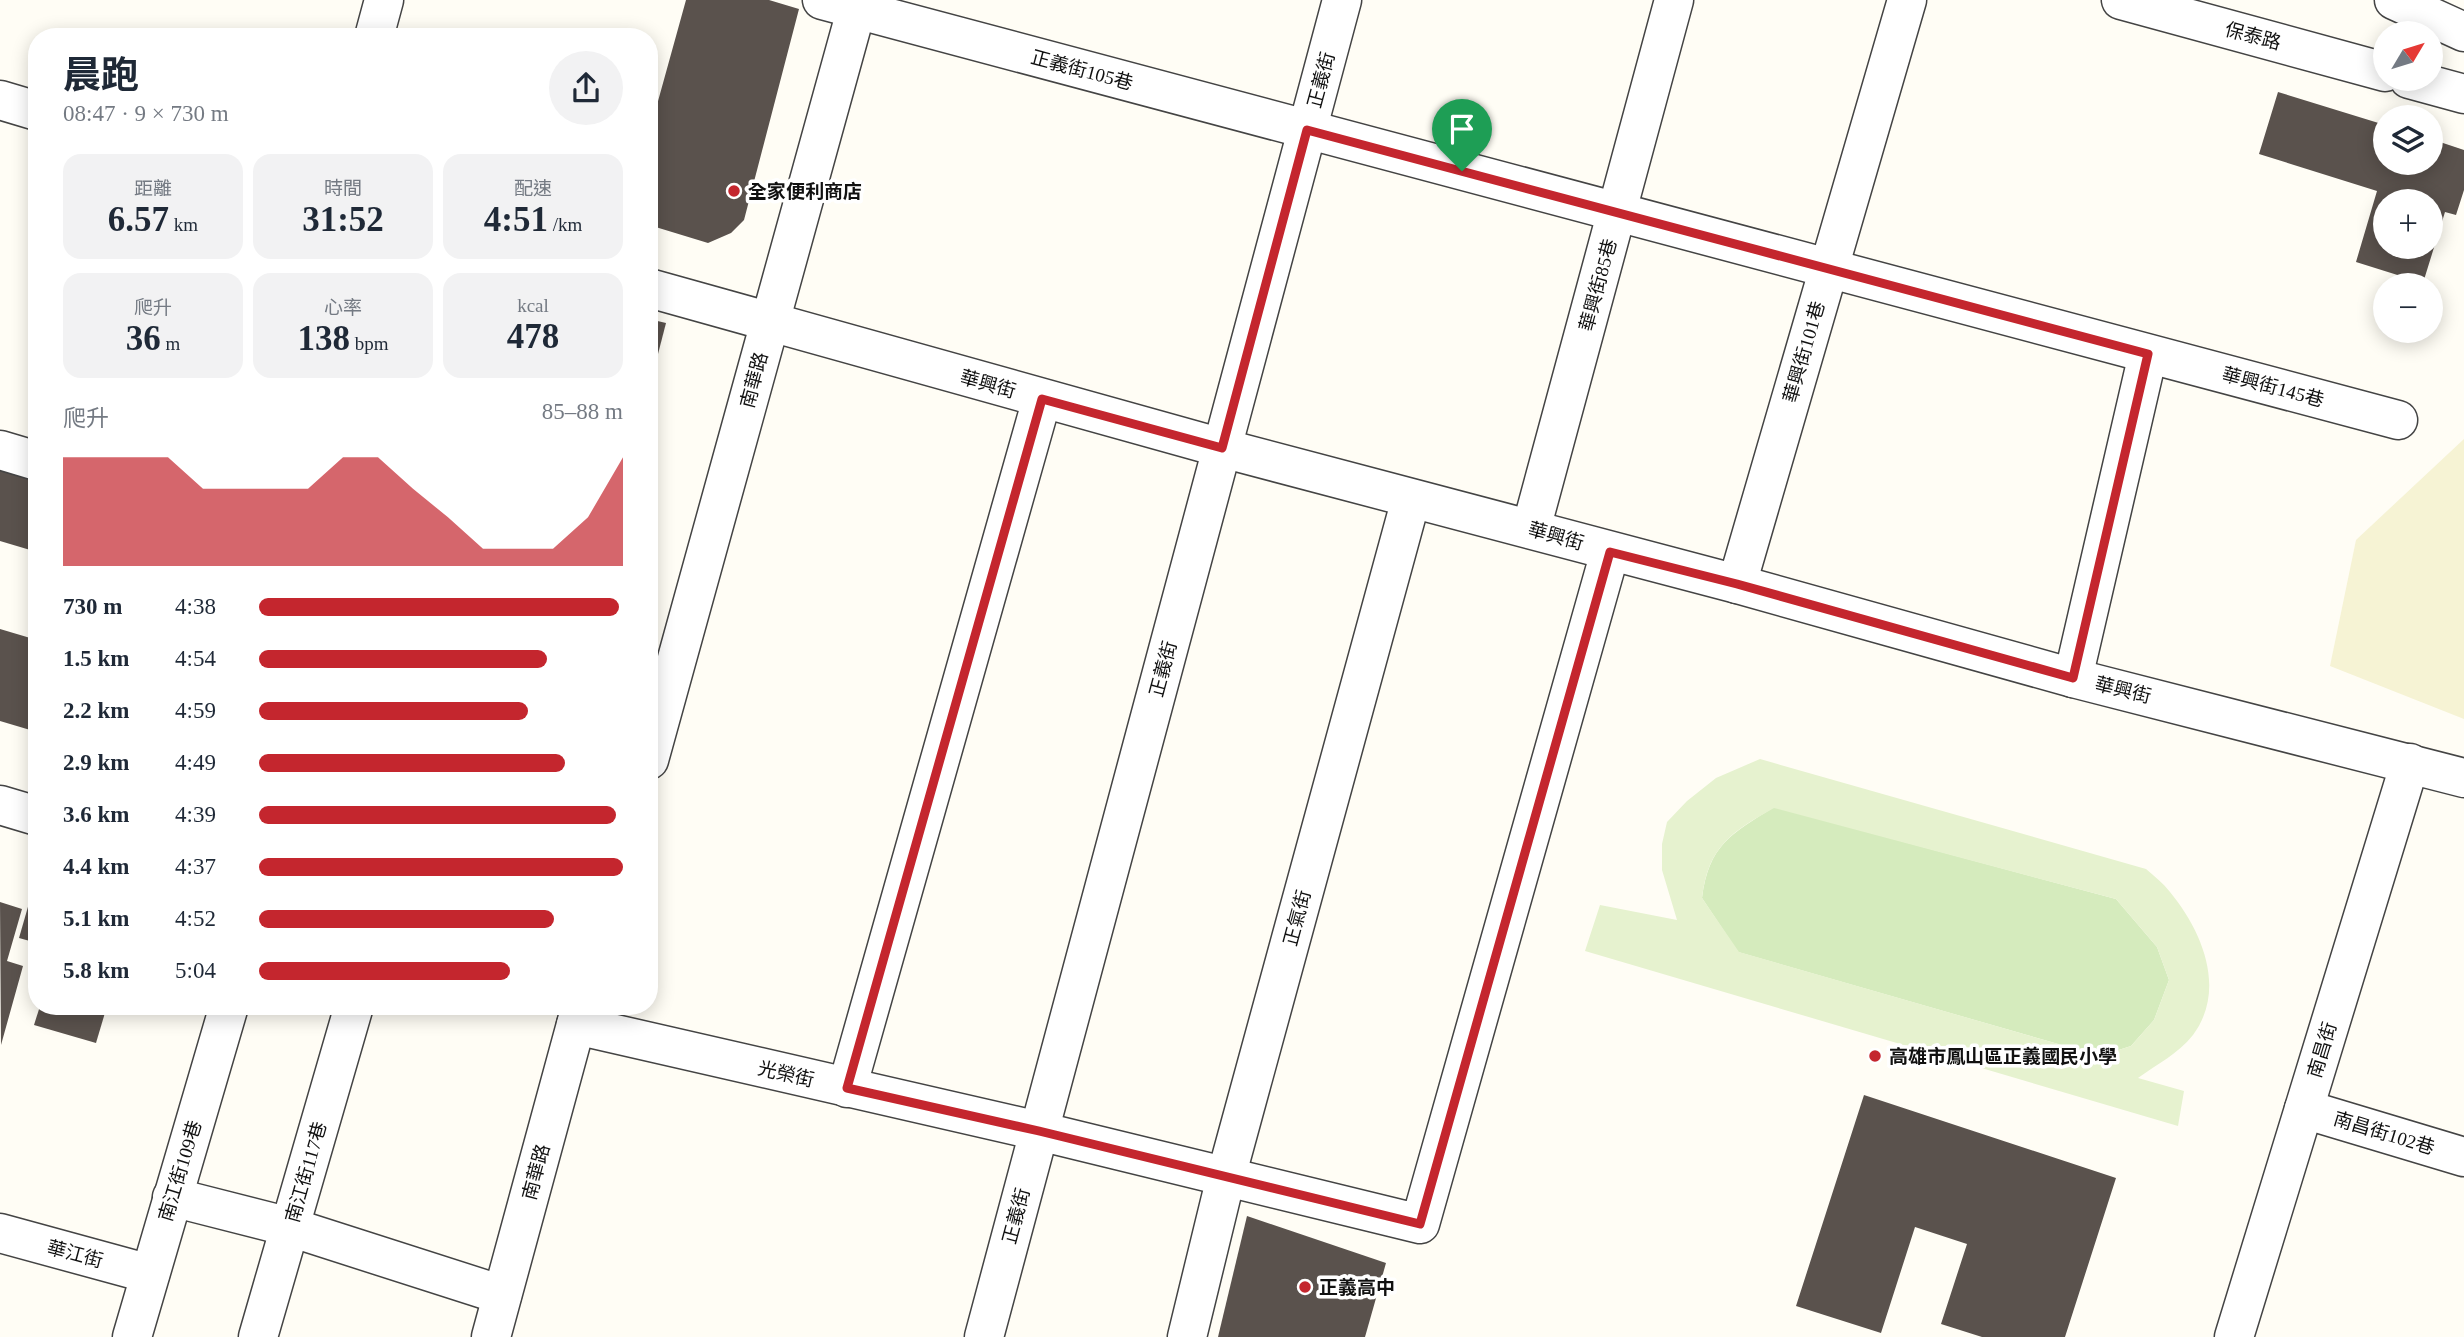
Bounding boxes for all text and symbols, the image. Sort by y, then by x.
street label: 保泰路 [2223,18,2283,54]
north arrow [2373,21,2443,91]
map controls [2373,21,2443,343]
street label: 正義街105巷 [1029,46,1135,94]
street label: 正義街 [1303,50,1339,110]
button: share [549,51,623,125]
text: 晨跑 [63,54,139,96]
pin [1432,99,1492,171]
text: 08:47 · 9 × 730 m [63,101,229,126]
button: layers [2373,105,2443,175]
icon: arrive [1443,110,1481,148]
text: 距離 [134,178,172,199]
text: 時間 [324,178,362,199]
text: 配速 [514,178,552,199]
place label: 全家便利商店 [748,181,862,202]
marker: 全家便利商店 [726,183,742,199]
button: + [2373,189,2443,259]
text: 6.57 [108,200,169,239]
text: 31:52 [302,200,384,239]
text: 4:51 [484,200,548,239]
text: km [169,214,198,235]
text: /km [548,214,582,235]
street label: 華興街85巷 [1576,236,1620,334]
button: − [2373,273,2443,343]
text: kcal [517,295,549,316]
text: 爬升 [134,297,172,318]
text: 心率 [324,297,362,318]
street label: 華興街101巷 [1780,299,1828,405]
text: 478 [507,317,559,356]
text: 36 [126,319,161,358]
text: 138 [297,319,350,358]
text: m [161,333,180,354]
text: bpm [350,333,389,354]
street label: 南華路 [736,350,772,410]
street label: 華興街145巷 [2220,363,2326,411]
street label: 華興街 [958,366,1018,402]
text: 85–88 m [542,399,623,424]
text: 爬升 [63,406,109,431]
street label: 華興街 [1526,518,1586,554]
text: 730 m [63,594,122,619]
text: 4:38 [175,594,216,619]
street label: 正義街 [1145,639,1181,699]
text: 1.5 km [63,646,129,671]
text: 4:54 [175,646,216,671]
street label: 華興街 [2093,673,2153,707]
text: 2.2 km [63,698,129,723]
text: 4:59 [175,698,216,723]
text: 2.9 km [63,750,129,775]
text: 4:49 [175,750,216,775]
text: 3.6 km [63,802,129,827]
text: 4:39 [175,802,216,827]
text: 4.4 km [63,854,129,879]
text: 4:37 [175,854,216,879]
street label: 正氣街 [1279,888,1315,948]
text: 5.1 km [63,906,129,931]
text: 4:52 [175,906,216,931]
text: 5.8 km [63,958,129,983]
text: 5:04 [175,958,216,983]
street label: 南昌街 [2304,1020,2340,1080]
place label: 高雄市鳳山區正義國民小學 [1889,1046,2117,1067]
marker: 高雄市鳳山區正義國民小學 [1867,1048,1883,1064]
street label: 光榮街 [756,1057,816,1091]
street label: 南昌街102巷 [2331,1108,2437,1158]
street label: 南江街109巷 [155,1118,205,1224]
street label: 南江街117巷 [282,1119,330,1225]
street label: 南華路 [518,1142,554,1202]
street label: 正義街 [998,1186,1034,1246]
street label: 華江街 [45,1236,105,1272]
place label: 正義高中 [1319,1277,1395,1298]
marker: 正義高中 [1297,1279,1313,1295]

